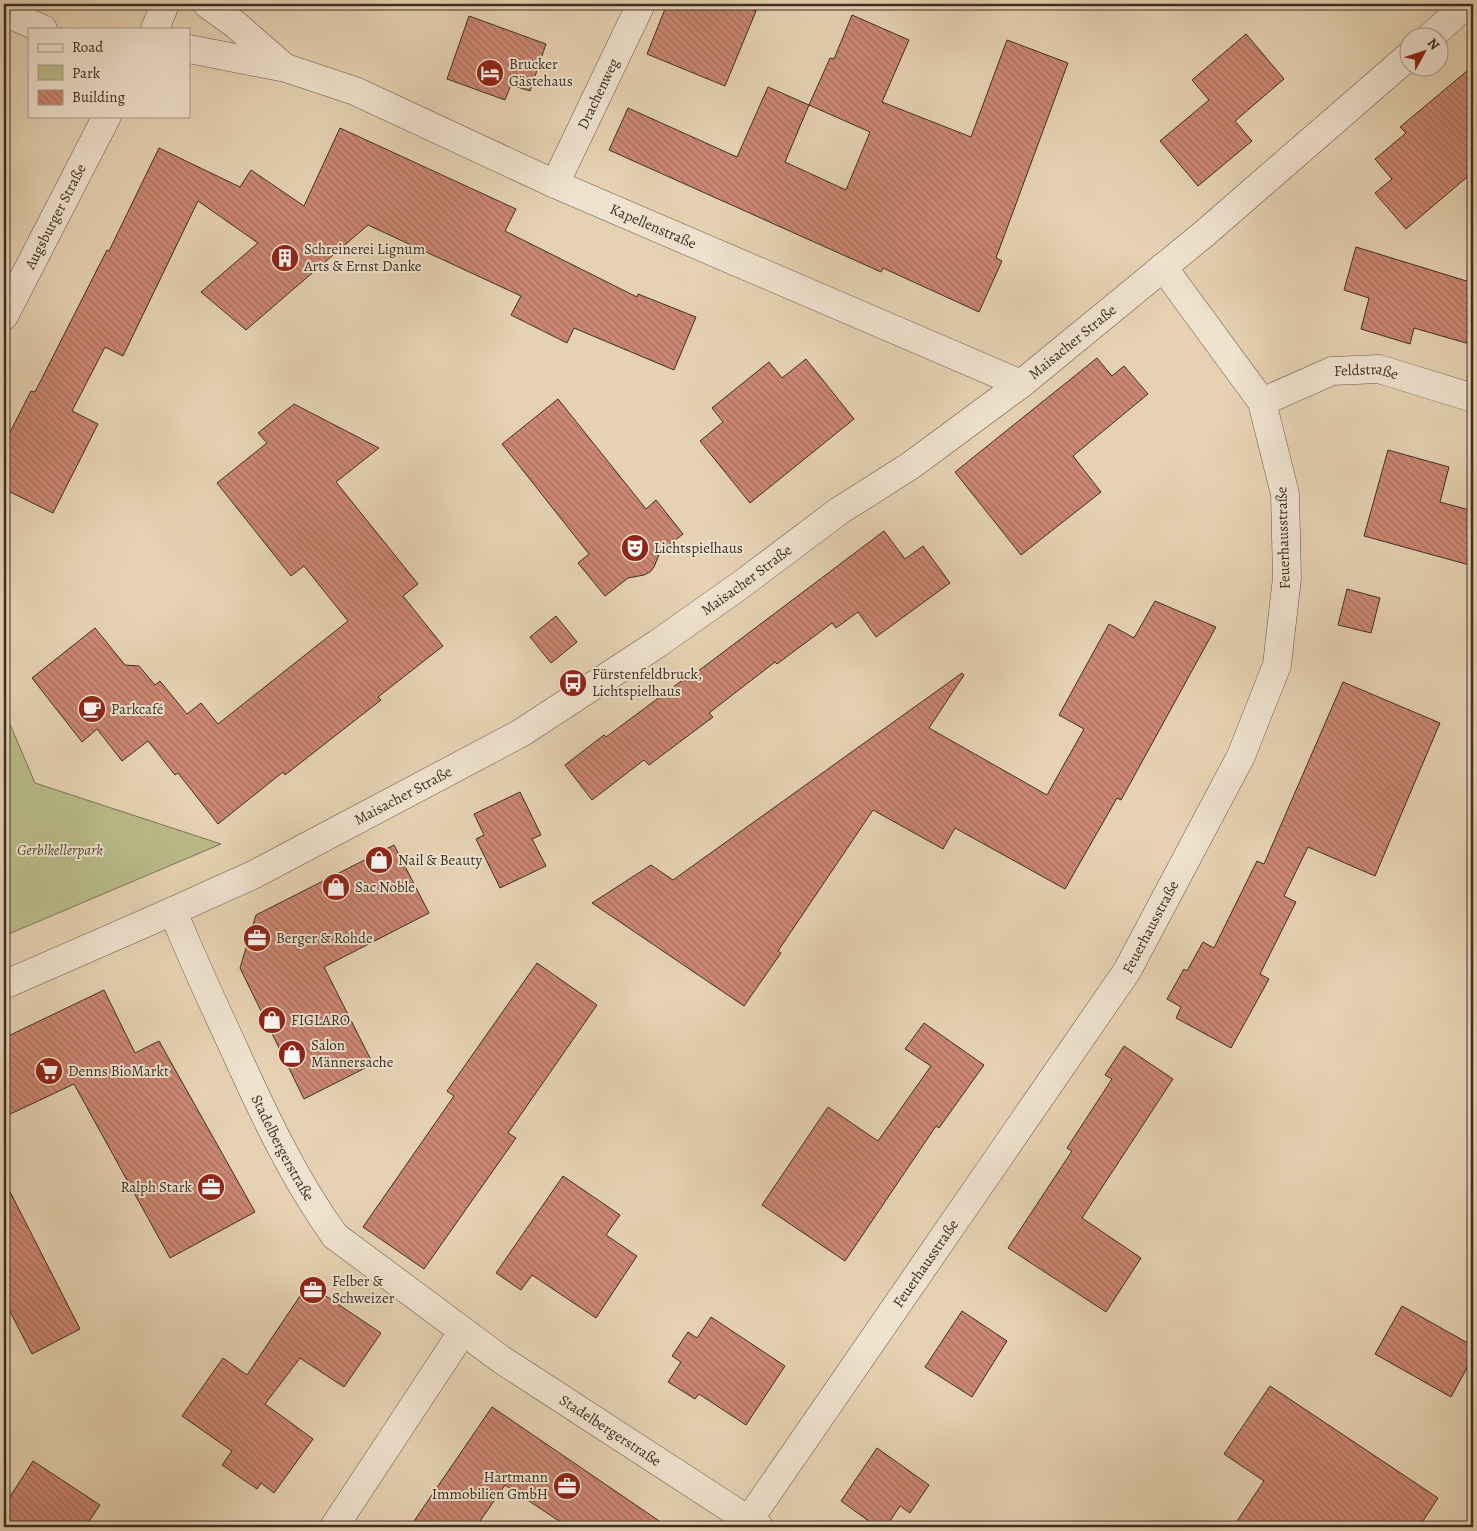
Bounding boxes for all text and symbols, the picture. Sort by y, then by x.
legend [28,28,190,118]
north arrow [1400,28,1450,78]
text: N [1423,34,1444,54]
text: Road [72,37,104,57]
place label: Brucker Gästehaus [509,54,573,91]
street label: Drachenweg [573,54,624,133]
hotel icon: Brucker Gästehaus [475,58,505,88]
text: Park [72,63,101,83]
text: Building [72,87,125,107]
street label: Augsburger Straße [19,160,91,273]
street label: Kapellenstraße [607,199,700,254]
place label: Schreinerei Lignum Arts & Ernst Danke [303,239,426,276]
building icon: Schreinerei Lignum Arts & Ernst Danke [270,243,300,273]
street label: Maisacher Straße [1024,300,1121,384]
street label: Feldstraße [1334,359,1401,384]
street label: Feuerhausstraße [1271,486,1295,590]
theatre icon: Lichtspielhaus [620,533,650,563]
place label: Lichtspielhaus [654,538,743,558]
street label: Maisacher Straße [697,540,796,620]
place label: Fürstenfeldbruck, Lichtspielhaus [592,664,702,701]
bus stop icon: Fürstenfeldbruck, Lichtspielhaus [558,668,588,698]
cafe icon: Parkcafé [77,694,107,724]
place label: Parkcafé [111,699,164,719]
street label: Maisacher Straße [351,761,456,830]
park label: Gerblkellerpark [17,840,103,860]
shop icon: Nail & Beauty [364,845,394,875]
place label: Nail & Beauty [398,850,482,870]
shop icon: Sac Noble [321,872,351,902]
place label: Sac Noble [355,877,415,897]
street label: Feuerhausstraße [1117,877,1183,977]
office icon: Berger & Rohde [242,923,272,953]
place label: Berger & Rohde [276,928,373,948]
shop icon: FIGLARO [257,1005,287,1035]
place label: FIGLARO [291,1010,350,1030]
place label: Salon Männersache [311,1035,394,1072]
shop icon: Salon Männersache [277,1039,307,1069]
supermarket icon: Denns BioMarkt [34,1056,64,1086]
place label: Denns BioMarkt [68,1061,169,1081]
street label: Stadelbergerstraße [246,1091,319,1205]
office icon: Ralph Stark [196,1172,226,1202]
place label: Ralph Stark [120,1177,193,1197]
street label: Feuerhausstraße [888,1215,963,1311]
place label: Felber & Schweizer [332,1271,395,1308]
office icon: Felber & Schweizer [298,1275,328,1305]
street label: Stadelbergerstraße [556,1390,665,1471]
place label: Hartmann Immobilien GmbH [432,1467,548,1504]
office icon: Hartmann Immobilien GmbH [552,1471,582,1501]

